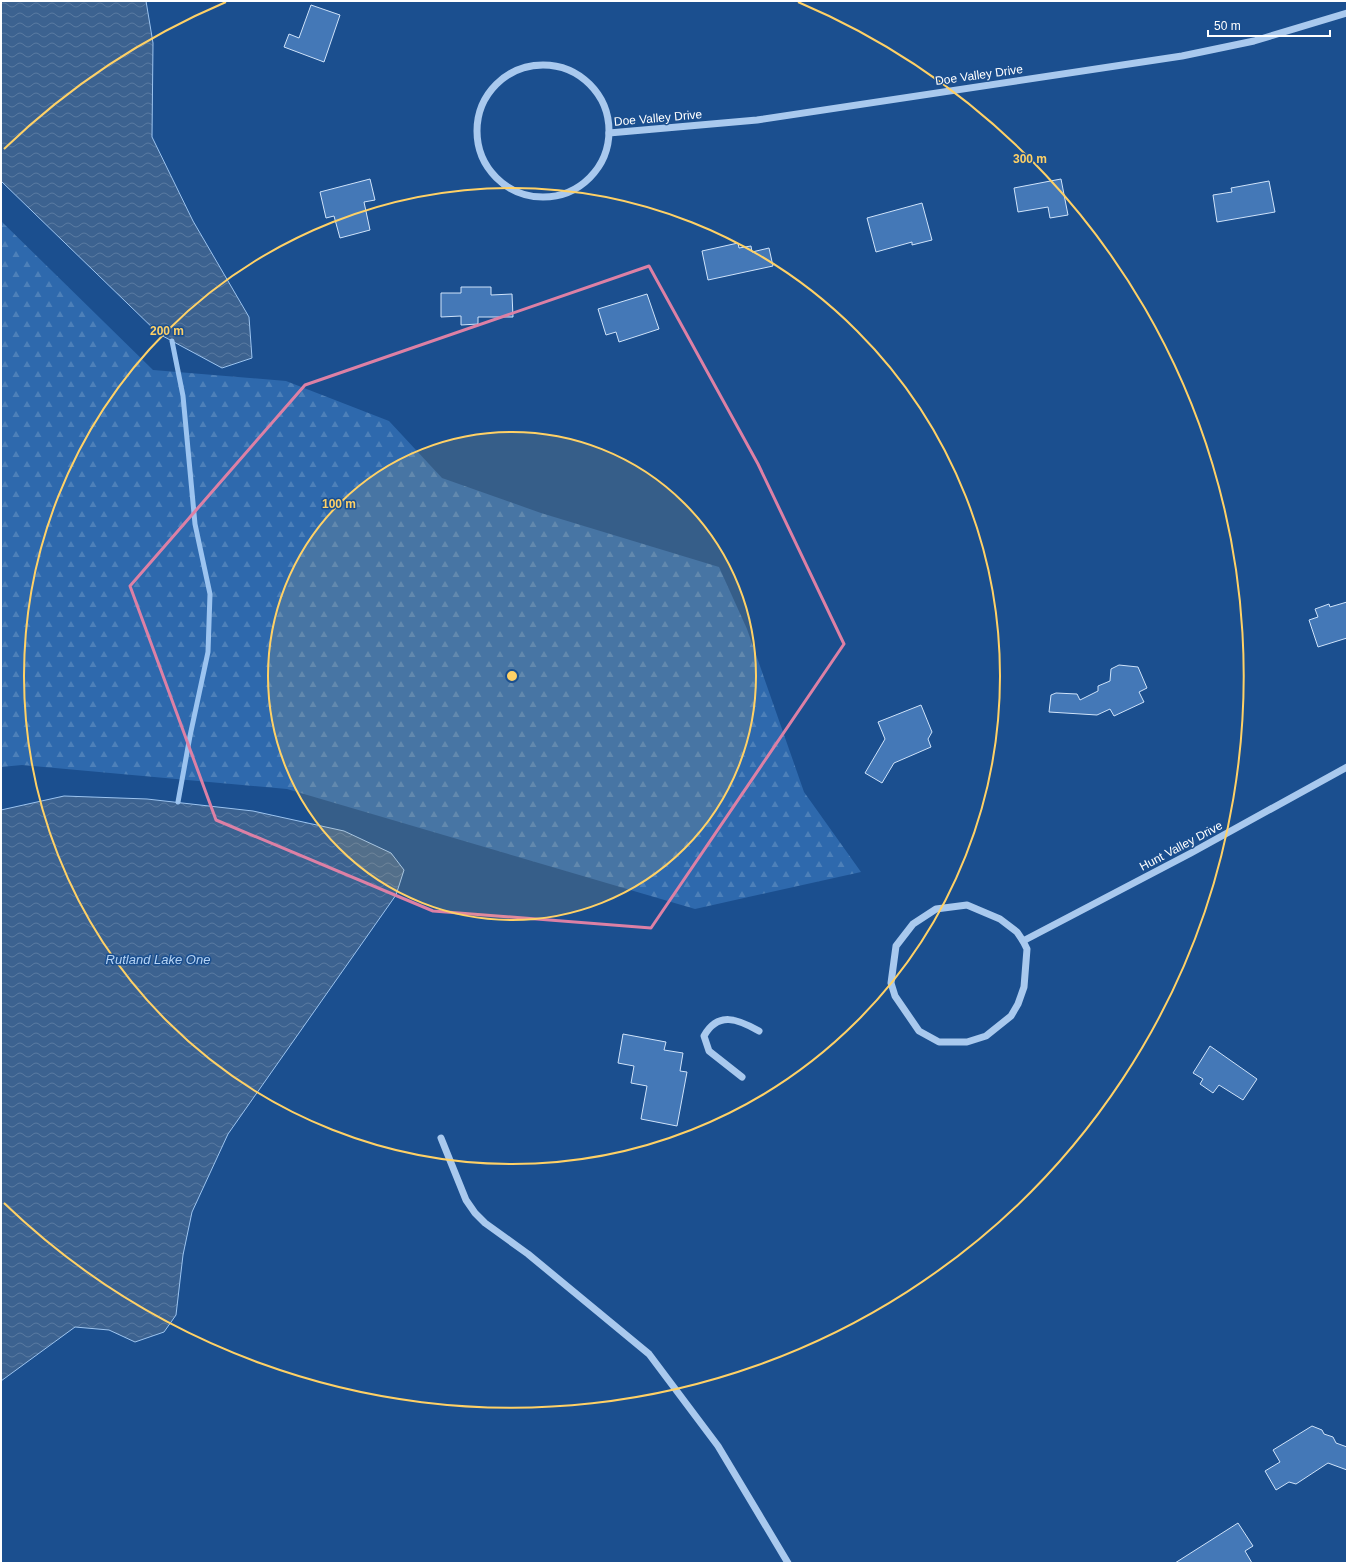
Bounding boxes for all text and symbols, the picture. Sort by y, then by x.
scale bar [1208,12,1330,38]
text: 50 m [1214,19,1241,33]
street label: Doe Valley Drive [934,62,1024,88]
street label: Doe Valley Drive [613,107,703,129]
text: 300 m [1013,152,1047,166]
text: 200 m [150,324,184,338]
text: 100 m [322,497,356,511]
centre of rings [505,669,519,683]
street label: Hunt Valley Drive [1137,818,1225,874]
water label: Rutland Lake One [106,952,210,967]

